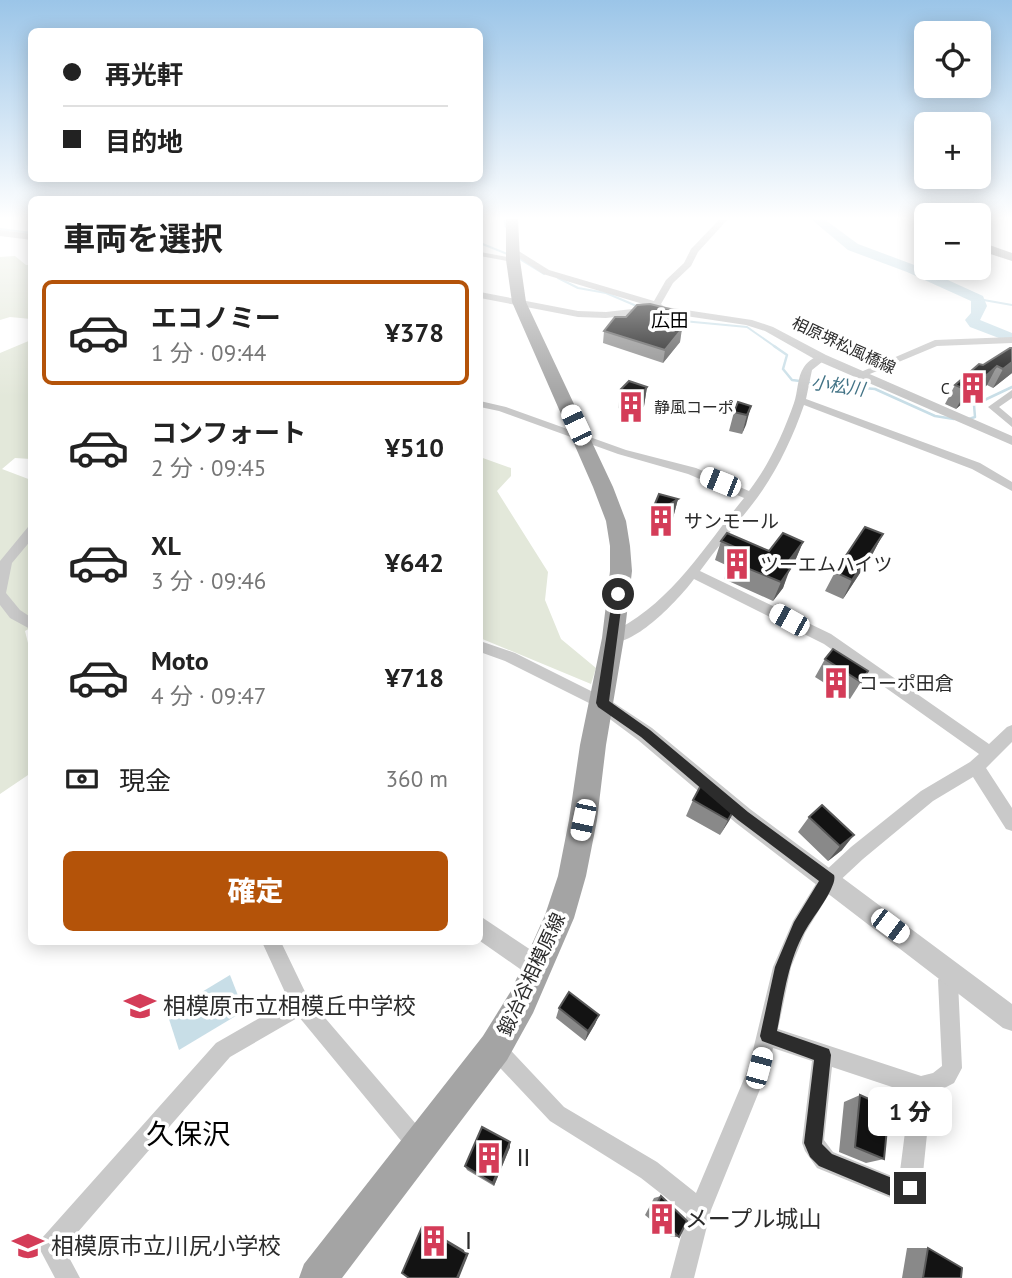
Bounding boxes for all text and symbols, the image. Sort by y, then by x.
map controls [914,21,991,280]
button: locate [914,21,991,98]
text: 再光軒 [105,58,183,91]
button: + [914,112,991,189]
text: 目的地 [105,125,183,158]
button: − [914,203,991,280]
text: 車両を選択 [63,217,223,259]
icon: car [67,301,130,364]
text: エコノミー [151,301,281,334]
district label: 広田 [651,308,689,332]
street label: 相原堺松風橋線 [789,312,899,378]
text: ¥378 [385,316,444,349]
text: 1 分 · 09:44 [151,338,266,367]
water label: 小松川 [810,370,868,401]
building icon: C [956,371,990,405]
place label: C [941,378,950,398]
building icon: 静風コーポ [614,390,648,424]
place label: 静風コーポ [654,397,734,417]
car [558,402,595,448]
icon: car [67,416,130,479]
text: コンフォート [151,416,306,449]
text: ¥510 [385,431,444,464]
text: 2 分 · 09:45 [151,453,266,482]
car [697,464,744,500]
building icon: サンモール [644,504,678,538]
place label: サンモール [684,509,779,533]
text: XL [151,529,181,562]
icon: car [67,531,130,594]
text: ¥642 [385,546,444,579]
building icon: ツーエムハイツ [720,547,754,581]
place label: ツーエムハイツ [760,552,893,576]
text: 3 分 · 09:46 [151,566,266,595]
route start [602,578,634,610]
car [766,601,813,639]
text: Moto [151,644,209,677]
icon: car [67,646,130,709]
text: ¥718 [385,661,444,694]
building icon: コーポ田倉 [819,666,853,700]
place label: コーポ田倉 [859,671,954,695]
text: 4 分 · 09:47 [151,681,266,710]
icon: cash [63,760,101,798]
text: 現金 [119,764,171,797]
text: 360 m [386,764,448,793]
car [569,797,598,843]
button: 確定 [63,851,448,931]
car [867,905,914,947]
street label: 鍛冶谷相模原線 [492,909,570,1039]
school or university icon: 相模原市立相模丘中学校 [123,989,157,1023]
place label: 相模原市立相模丘中学校 [163,991,416,1020]
car [744,1045,775,1091]
callout: 1 分 [868,1086,952,1136]
text: 1 分 [889,1097,931,1126]
district label: 久保沢 [146,1115,230,1152]
building icon: Ⅱ [472,1141,506,1175]
place label: Ⅱ [512,1143,535,1172]
route end [894,1172,926,1204]
building icon: メープル城山 [645,1202,679,1236]
place label: メープル城山 [685,1204,822,1233]
building icon: Ⅰ [417,1224,451,1258]
place label: Ⅰ [457,1226,480,1255]
school or university icon: 相模原市立川尻小学校 [11,1229,45,1263]
place label: 相模原市立川尻小学校 [51,1231,281,1260]

